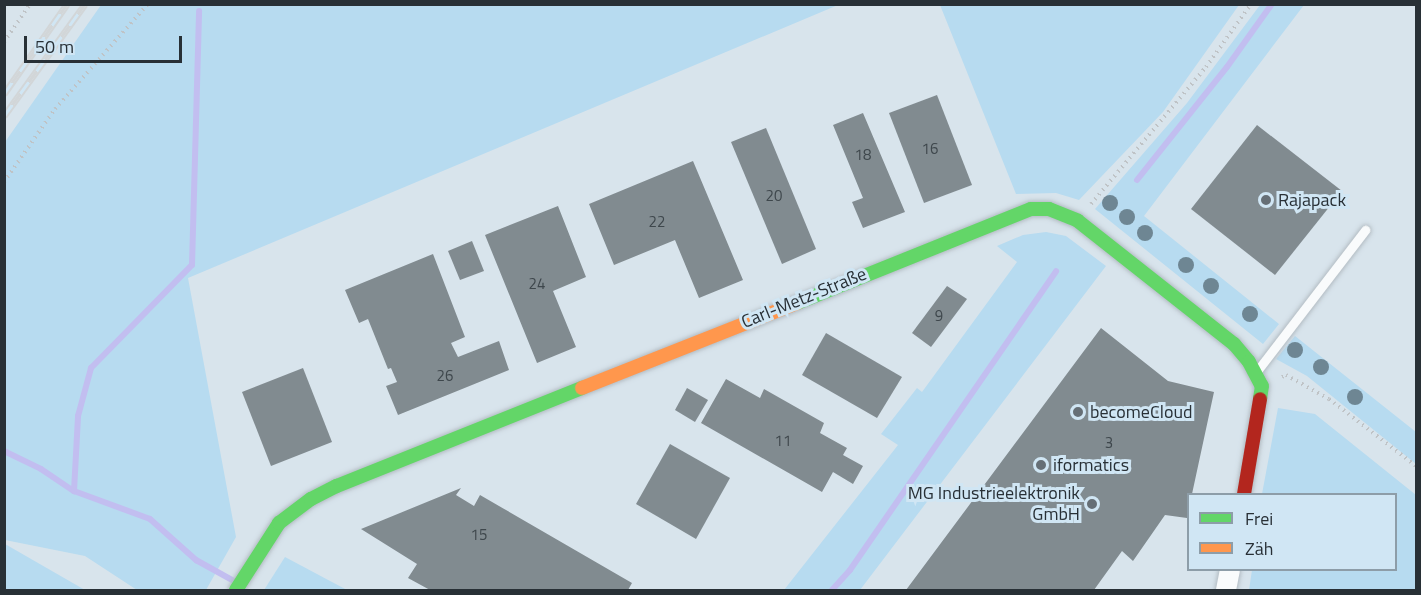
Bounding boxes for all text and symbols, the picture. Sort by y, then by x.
scale bar [27,24,184,62]
text: 50 m [35,33,74,60]
house number: 16 [922,140,938,158]
house number: 18 [855,146,871,164]
house number: 20 [766,187,782,205]
place label: Rajapack [1278,189,1346,211]
marker: Rajapack [1259,193,1273,207]
house number: 22 [649,213,665,231]
street label: Carl-Metz-Straße [738,263,870,333]
house number: 24 [529,275,545,293]
house number: 9 [935,307,943,325]
house number: 26 [437,367,453,385]
place label: becomeCloud [1090,401,1192,423]
marker: becomeCloud [1071,405,1085,419]
house number: 11 [775,432,791,450]
house number: 3 [1105,434,1113,452]
place label: iformatics [1053,454,1129,476]
marker: iformatics [1034,458,1048,472]
place label: MG Industrieelektronik GmbH [908,483,1080,526]
legend [1187,493,1397,571]
marker: MG Industrieelektronik GmbH [1085,497,1099,511]
text: Frei [1245,505,1273,532]
house number: 15 [471,526,487,544]
text: Zäh [1245,535,1273,562]

